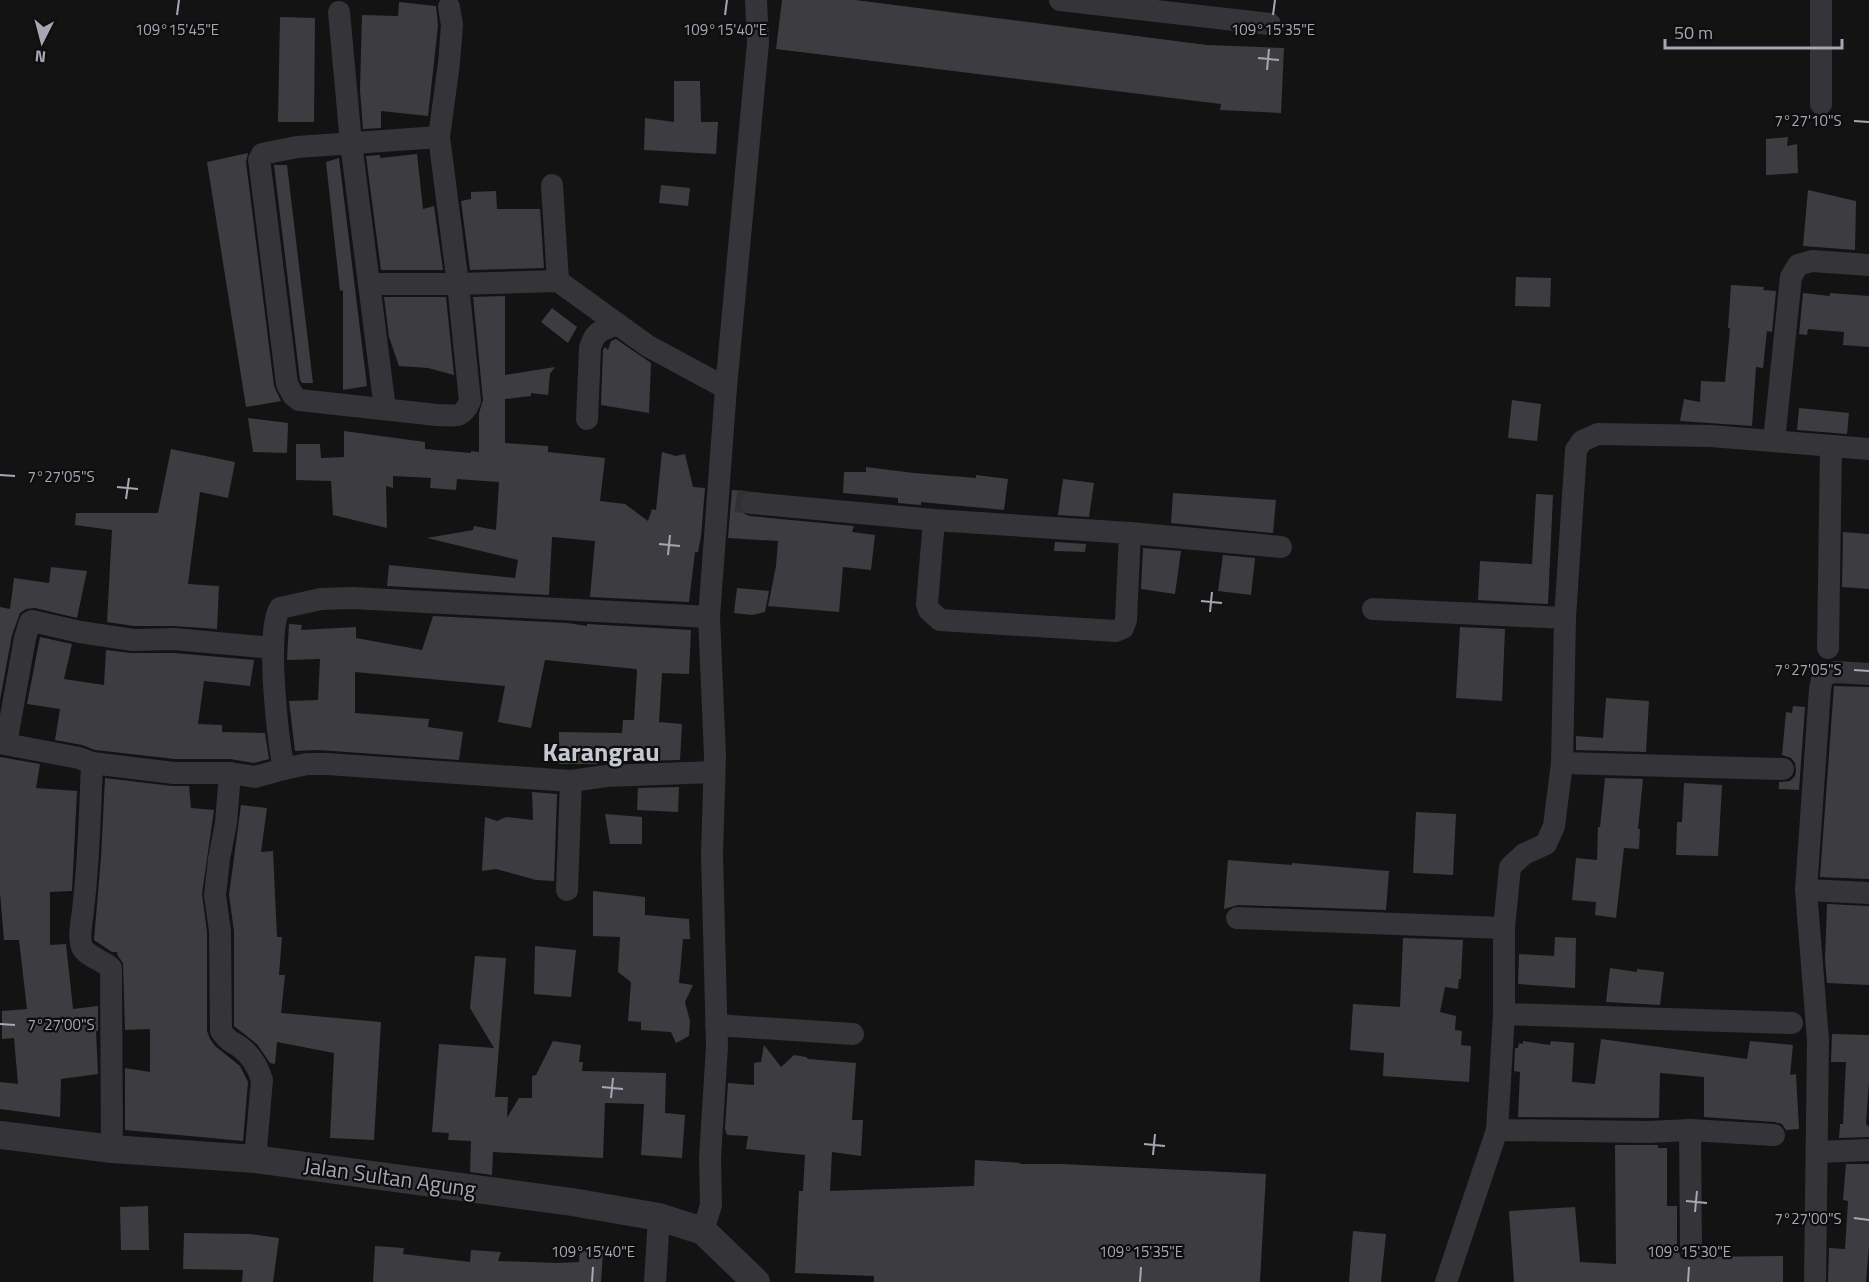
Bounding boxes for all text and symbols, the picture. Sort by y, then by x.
north arrow [12,12,72,72]
scale bar [1665,12,1842,50]
text: 109°15'45"E [135,18,219,41]
text: 109°15'40"E [683,18,767,41]
text: 109°15'35"E [1231,18,1315,41]
text: 50 m [1674,19,1713,46]
text: N [34,44,47,69]
text: 7°27'10"S [1774,109,1842,132]
text: 7°27'05"S [27,465,95,488]
text: 7°27'05"S [1774,658,1842,681]
district label: Karangrau [542,732,660,771]
text: 7°27'00"S [27,1013,95,1036]
street label: Jalan Sultan Agung [302,1148,478,1206]
text: 7°27'00"S [1774,1207,1842,1230]
text: 109°15'40"E [551,1240,635,1263]
text: 109°15'35"E [1099,1240,1183,1263]
text: 109°15'30"E [1647,1240,1731,1263]

